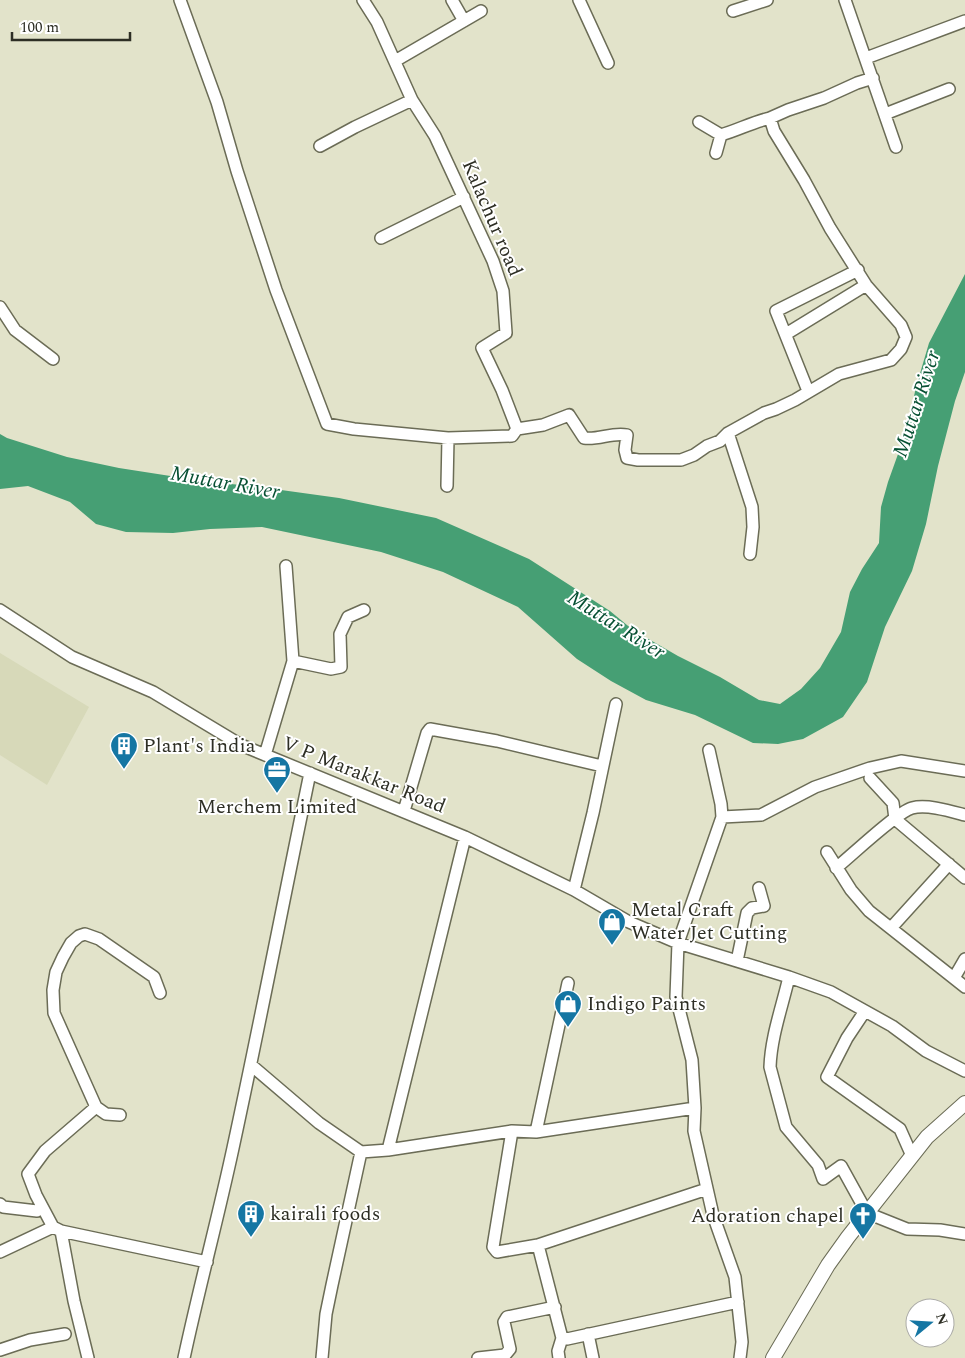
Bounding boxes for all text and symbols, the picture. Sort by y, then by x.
scale bar [12,10,130,42]
text: 100 m [20,16,59,39]
street label: Kalachur road [454,155,530,281]
water label: Muttar River [885,346,950,462]
water label: Muttar River [168,458,283,508]
water label: Muttar River [561,582,672,668]
street label: V P Marakkar Road [278,729,450,821]
building icon: Plant's India [109,731,139,770]
place label: Plant's India [143,731,256,761]
office icon: Merchem Limited [262,755,292,794]
place label: Merchem Limited [197,792,357,822]
place label: Metal Craft Water Jet Cutting [631,895,787,948]
shop icon: Metal Craft Water Jet Cutting [597,907,627,946]
shop icon: Indigo Paints [553,989,583,1028]
place label: Indigo Paints [587,989,706,1019]
building icon: kairali foods [236,1199,266,1238]
place label: kairali foods [270,1199,380,1229]
place label: Adoration chapel [691,1201,844,1231]
church icon: Adoration chapel [848,1201,878,1240]
north arrow [905,1298,955,1348]
text: N [930,1310,954,1328]

